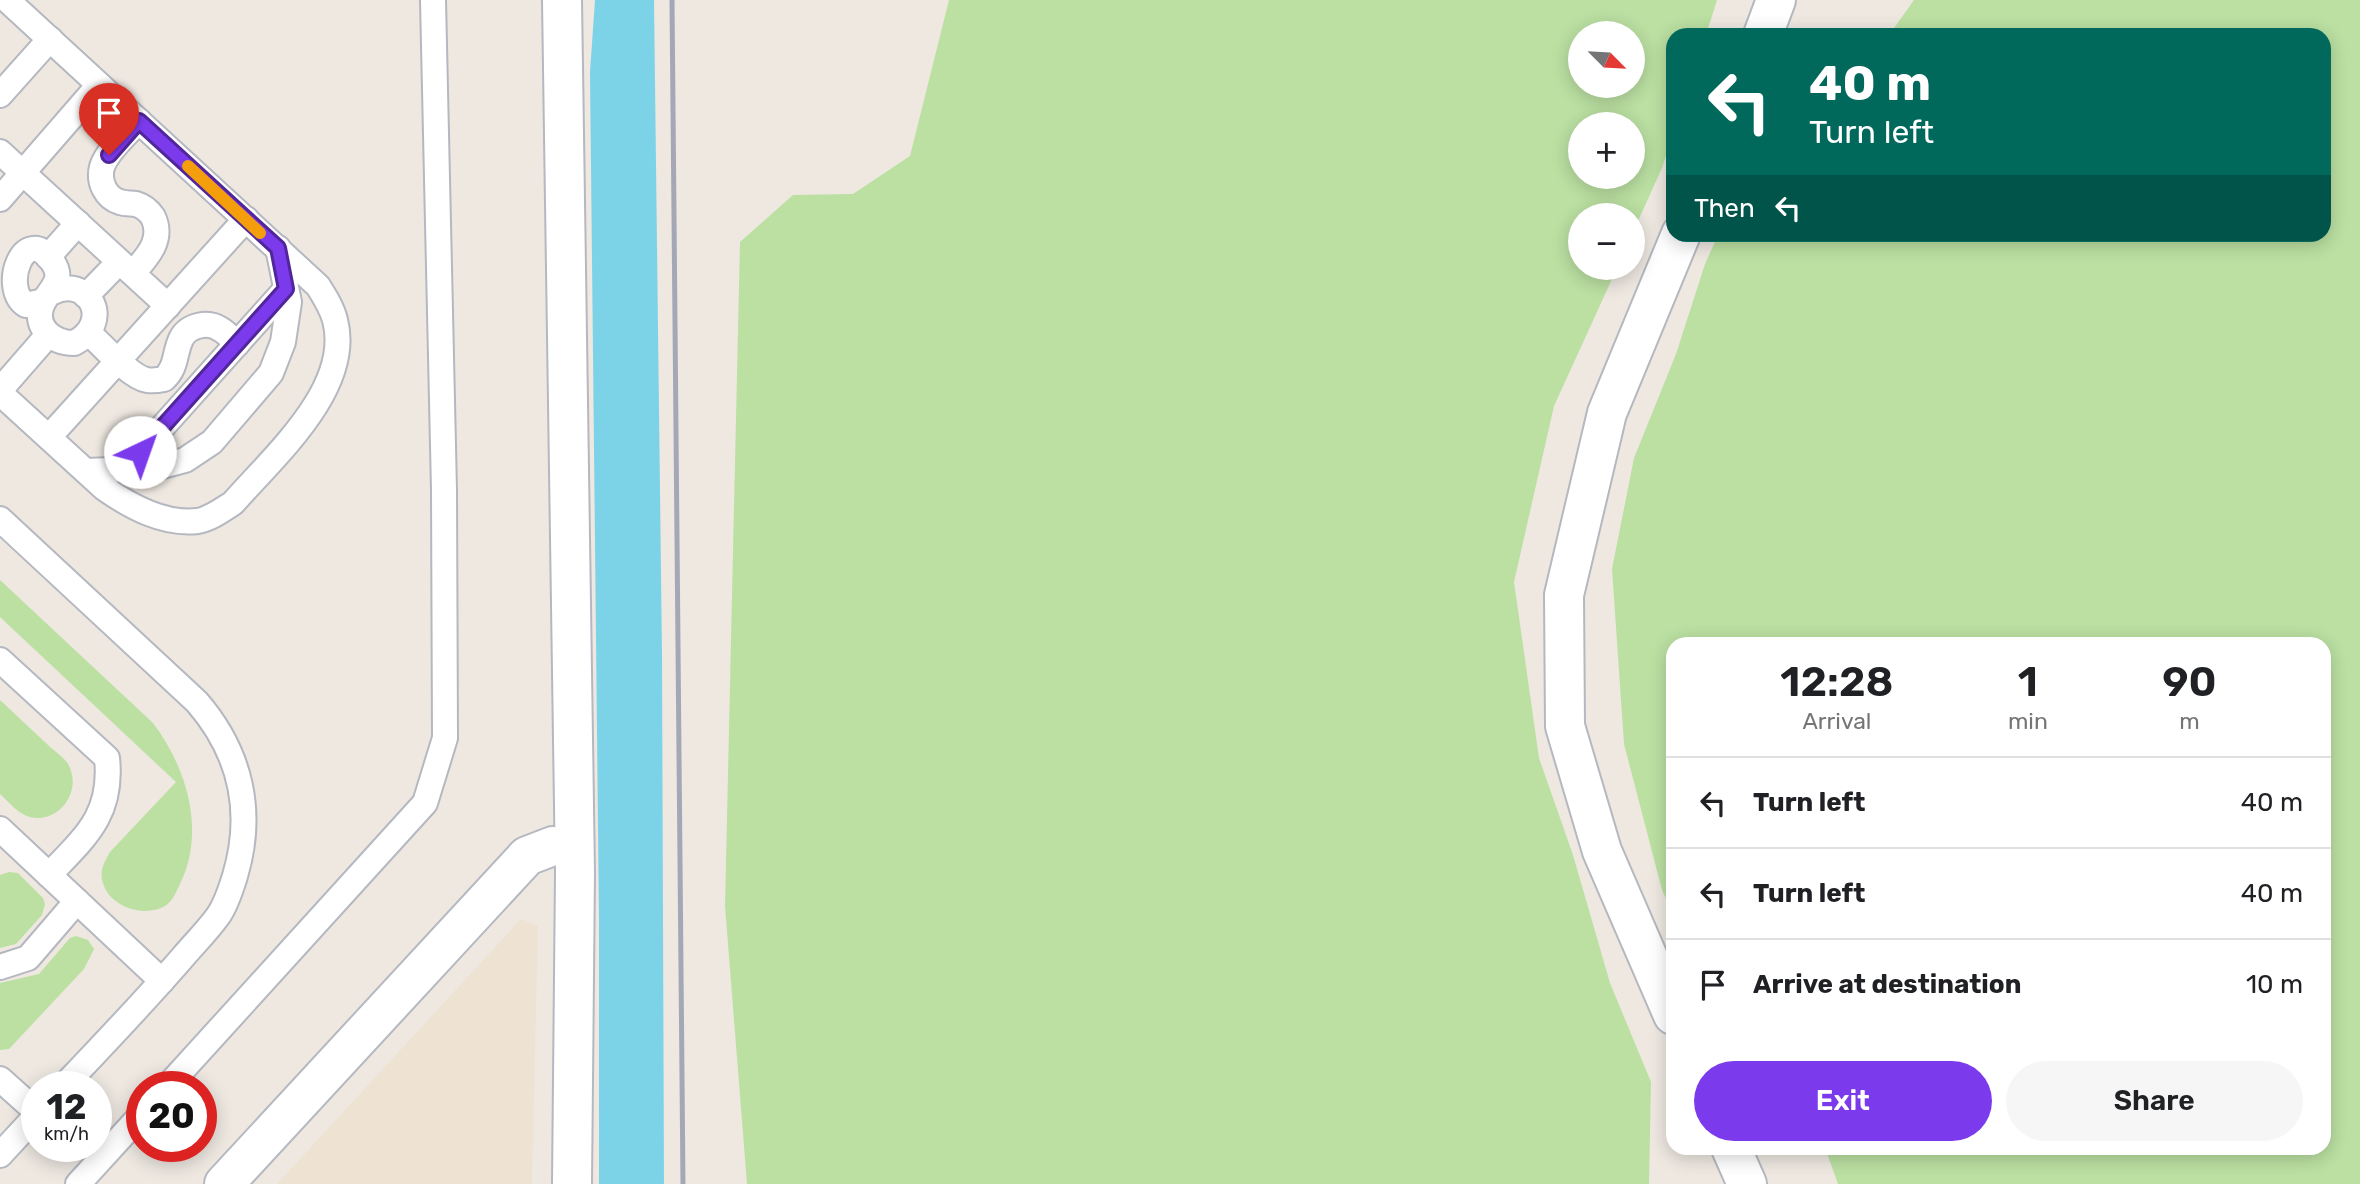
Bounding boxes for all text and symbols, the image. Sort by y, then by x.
north arrow [1568,21,1645,98]
map controls [1568,21,1645,280]
text: 40 m [1809,54,1931,112]
icon: left [1694,56,1785,147]
pin [79,83,139,155]
icon: arrive [90,94,128,132]
button: + [1568,112,1645,189]
text: Turn left [1809,113,1934,151]
icon: left [1769,189,1807,227]
text: Then [1694,193,1755,224]
button: − [1568,203,1645,280]
position arrow [103,415,177,489]
text: 12:28 [1780,657,1894,707]
text: 1 [2018,657,2038,707]
text: 90 [2162,657,2217,707]
text: Arrival [1802,707,1871,735]
text: min [2008,707,2048,735]
text: m [2179,707,2200,735]
icon: left [1694,784,1732,822]
text: Turn left [1753,787,1865,818]
text: 40 m [2241,787,2303,818]
icon: left [1694,875,1732,913]
text: Turn left [1753,878,1865,909]
text: 40 m [2241,878,2303,909]
icon: arrive [1694,966,1732,1004]
text: Arrive at destination [1753,969,2021,1000]
text: 10 m [2246,969,2303,1000]
button: Exit [1694,1061,1992,1141]
button: Share [2006,1061,2303,1141]
speed limit sign: 20 [126,1071,217,1162]
text: 12 [46,1086,87,1128]
text: km/h [44,1123,89,1145]

